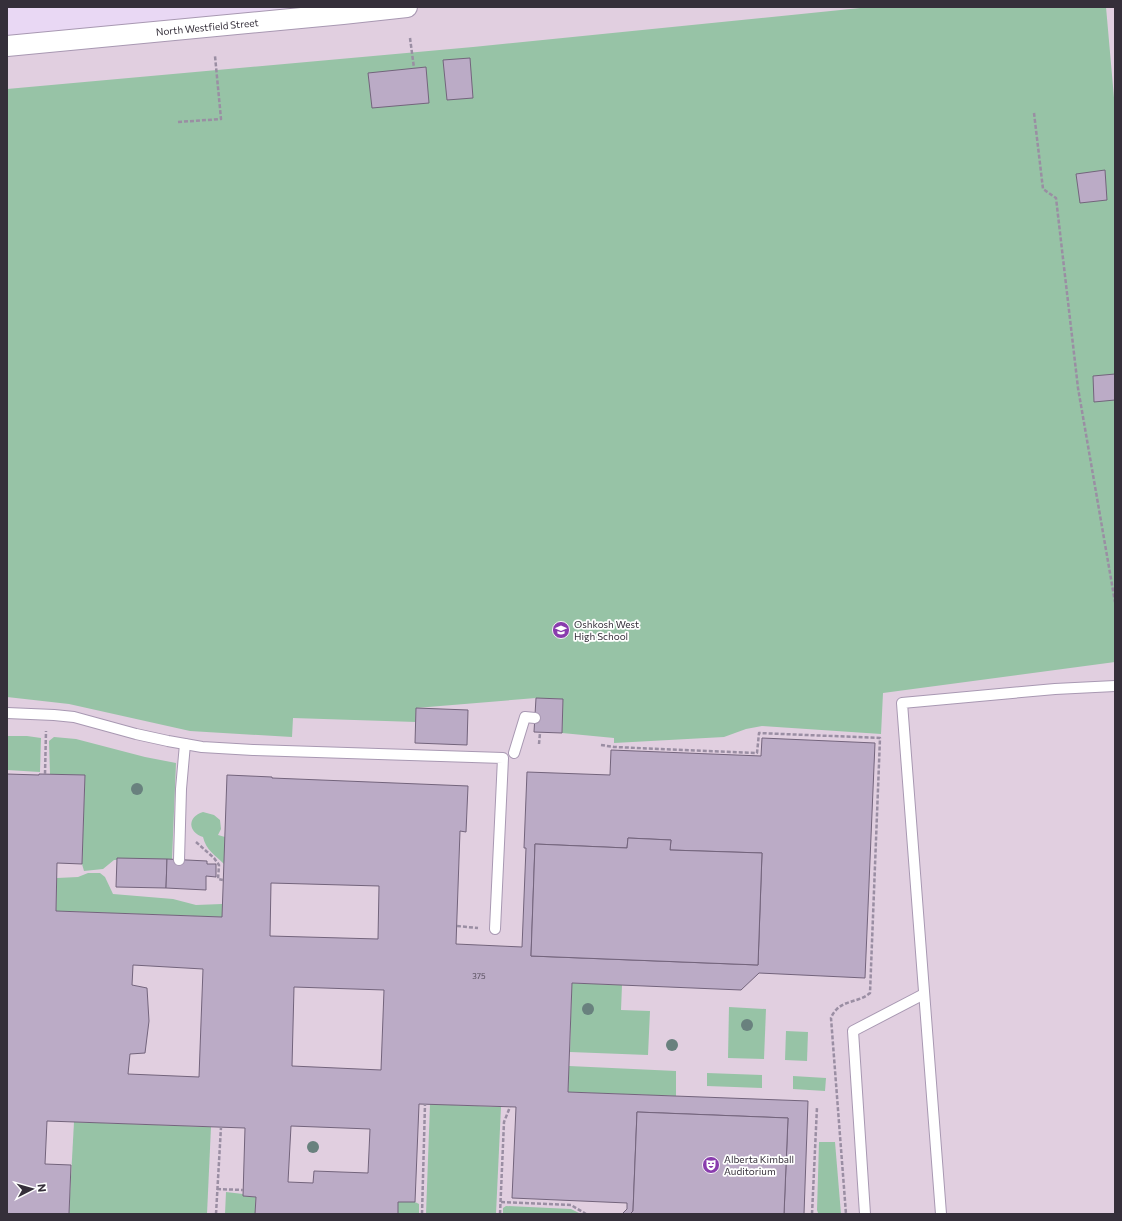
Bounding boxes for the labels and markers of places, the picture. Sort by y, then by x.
place label: Oshkosh West High School [574,618,639,642]
school or university icon: Oshkosh West High School [551,620,571,640]
place label: Alberta Kimball Auditorium [724,1153,794,1177]
theatre icon: Alberta Kimball Auditorium [701,1155,721,1175]

